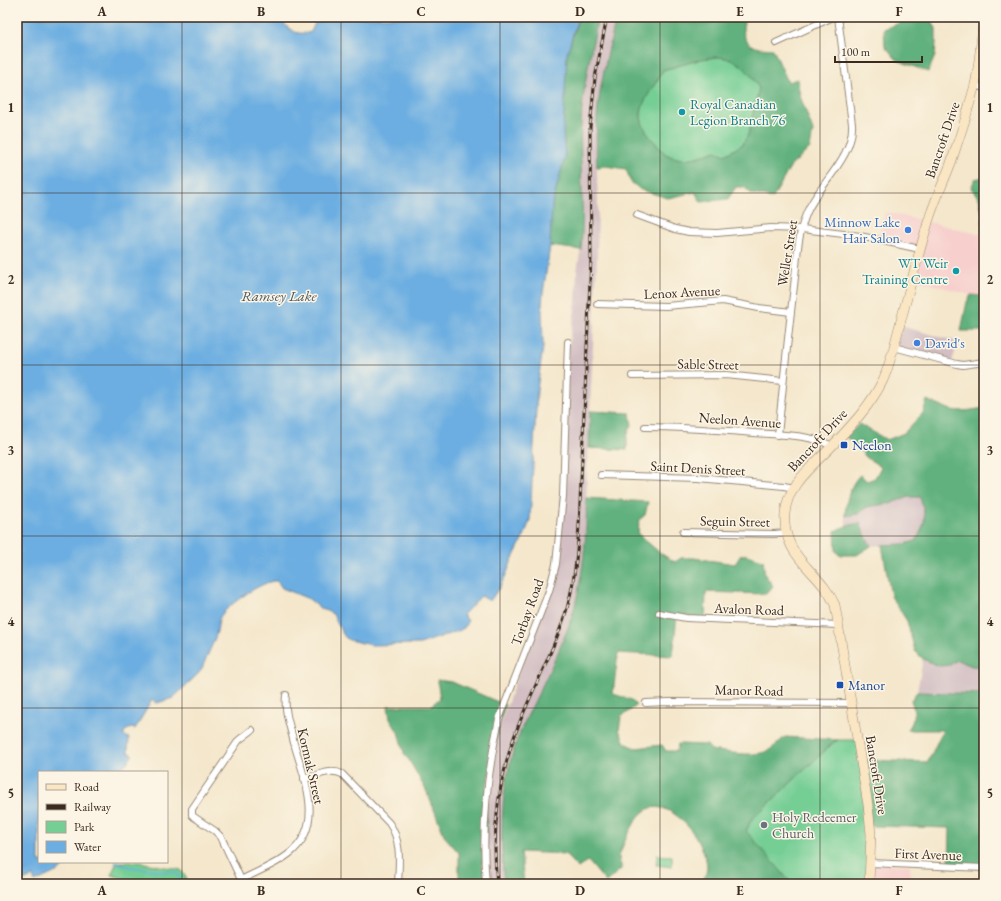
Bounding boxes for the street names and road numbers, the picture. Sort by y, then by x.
street label: Bancroft Drive [920,99,964,181]
street label: Weller Street [773,218,801,288]
street label: Lenox Avenue [643,281,721,303]
street label: Sable Street [677,354,739,374]
street label: Bancroft Drive [783,404,851,475]
street label: Neelon Avenue [698,408,782,432]
street label: Saint Denis Street [650,457,747,480]
street label: Seguin Street [700,511,771,531]
street label: Torbay Road [507,575,548,648]
street label: Avalon Road [713,599,785,619]
street label: Manor Road [714,680,785,700]
street label: Kormak Street [293,726,329,806]
street label: Bancroft Drive [862,734,892,816]
street label: First Avenue [894,844,962,864]

